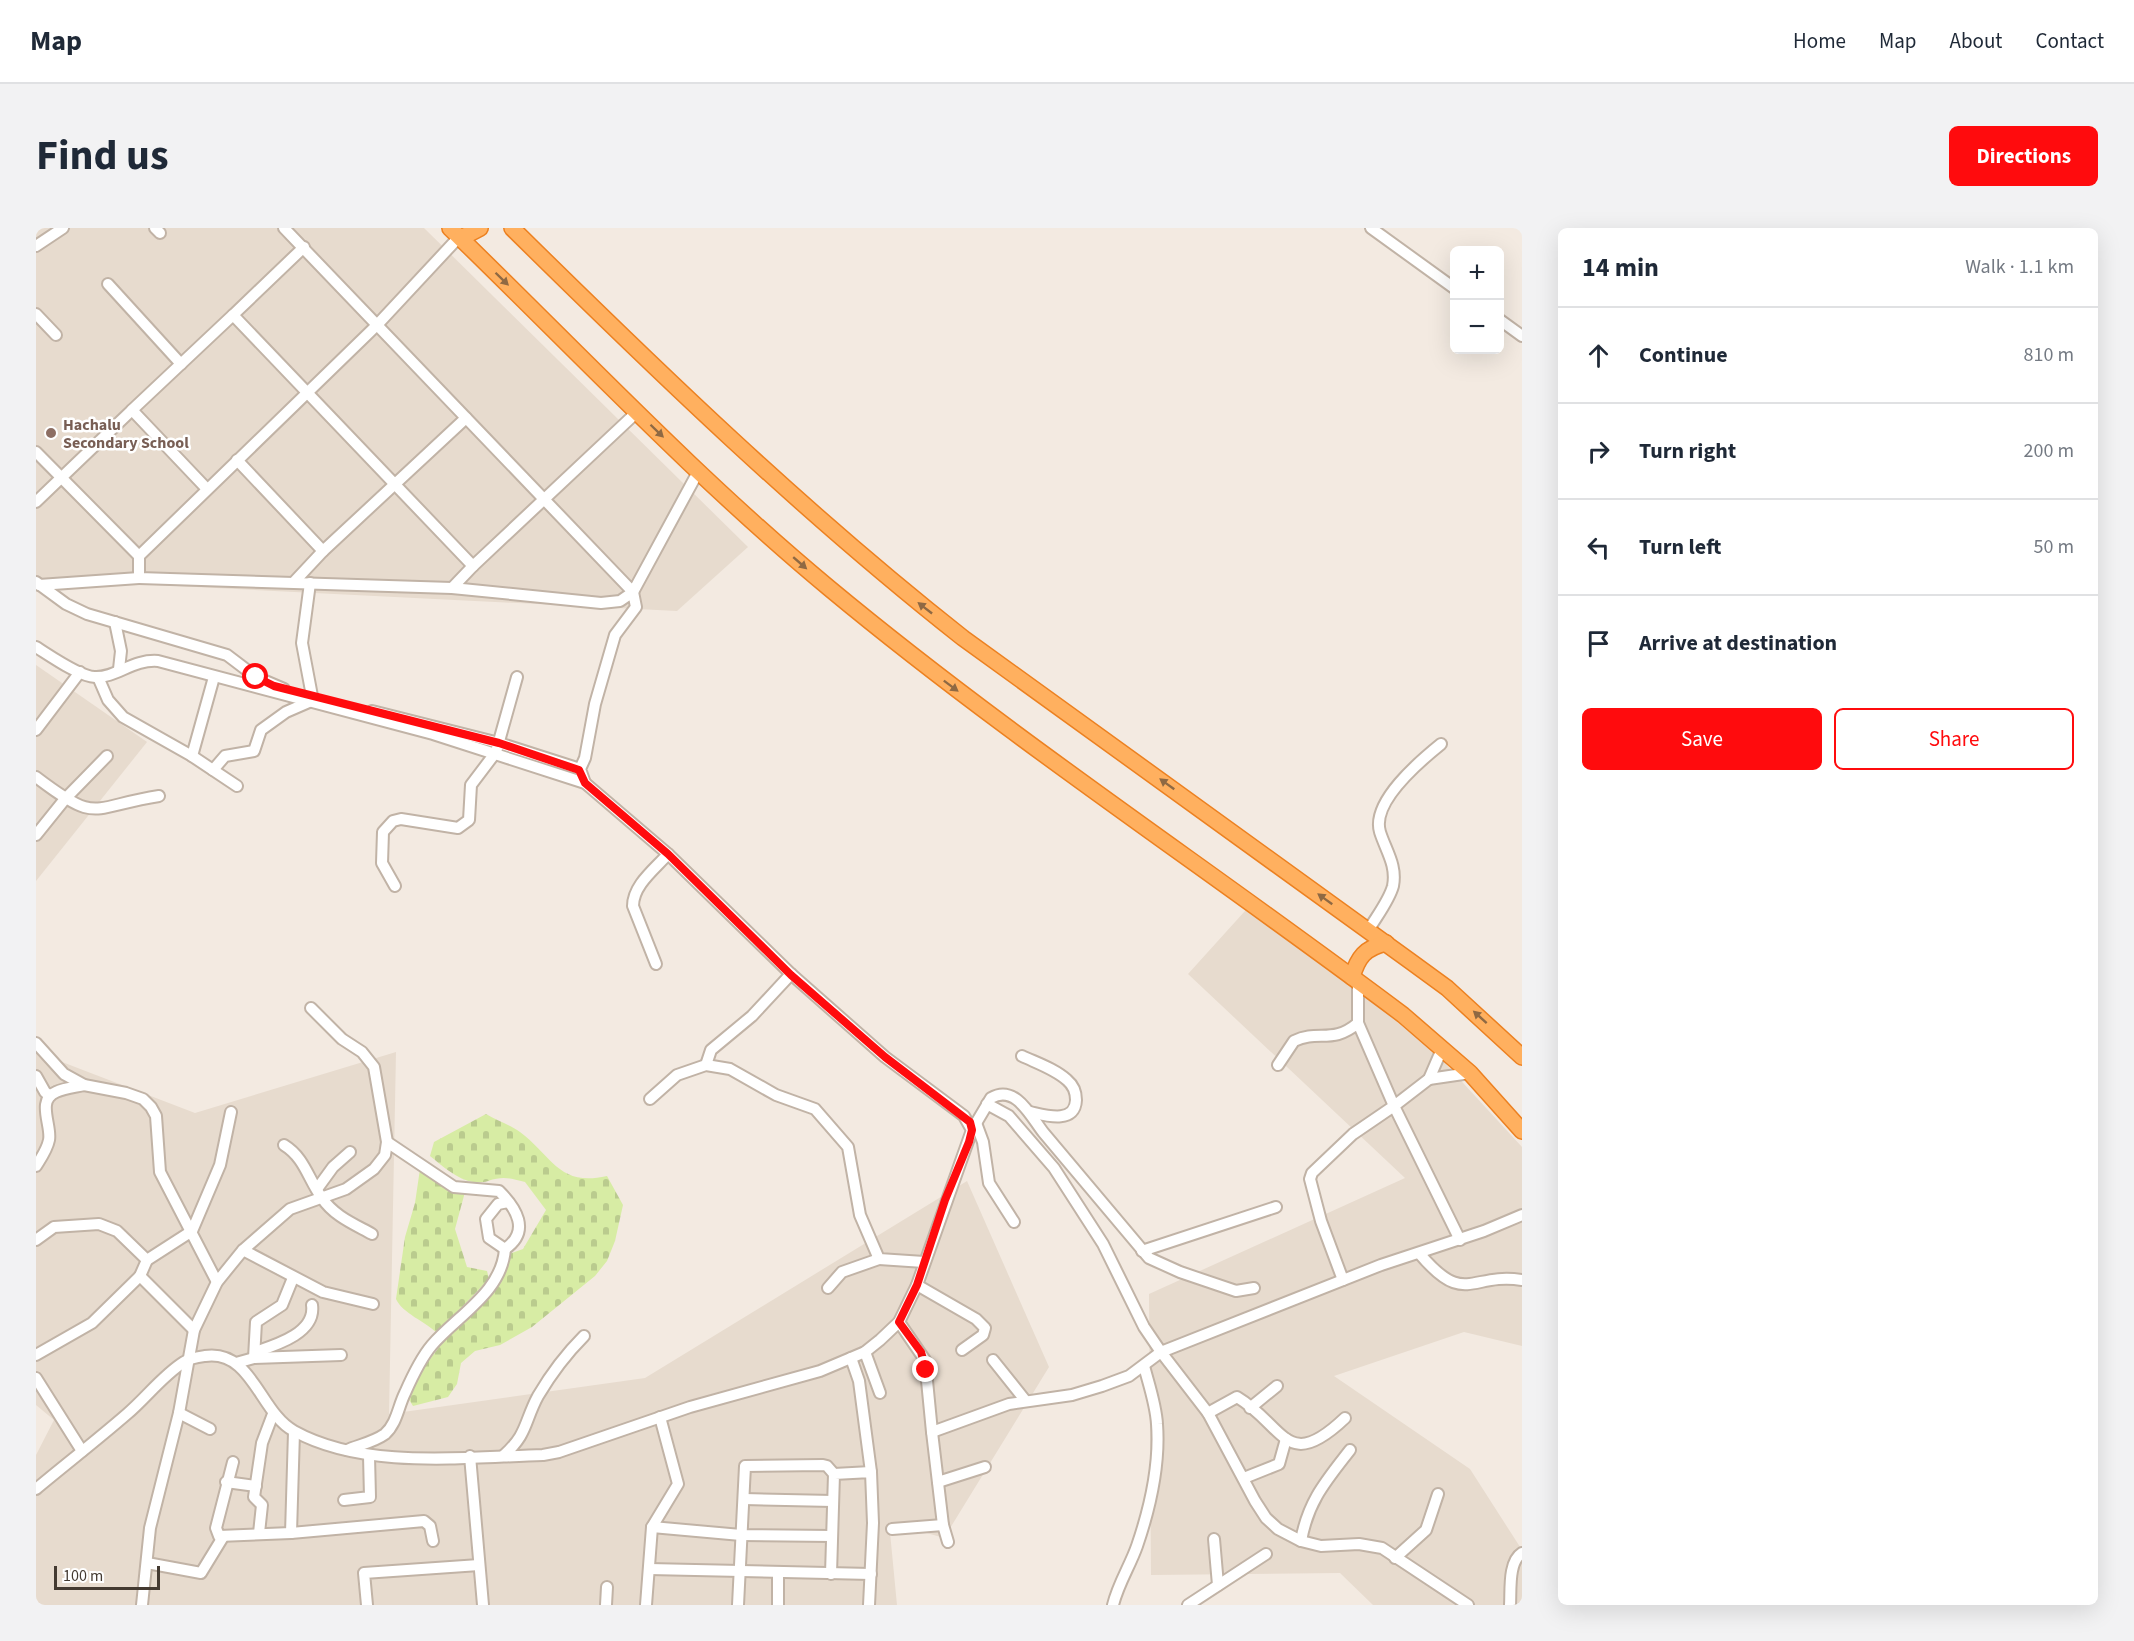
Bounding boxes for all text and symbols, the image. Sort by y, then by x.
text: Map [30,21,82,61]
text: Home [1793,26,1846,56]
text: Map [1879,26,1917,56]
text: About [1950,26,2002,56]
text: Contact [2035,26,2104,56]
text: Find us [36,126,169,186]
button: Directions [1949,126,2098,186]
map controls [1450,246,1504,354]
button: + [1450,246,1504,300]
text: 14 min [1582,249,1659,286]
text: Walk · 1.1 km [1965,253,2074,281]
one-way arrow [495,272,509,286]
button: − [1450,300,1504,354]
icon: ahead [1582,339,1615,372]
text: Continue [1639,339,1728,371]
text: 810 m [2024,341,2074,369]
place label: Hachalu Secondary School [63,414,189,454]
one-way arrow [649,423,663,437]
marker: Hachalu Secondary School [44,426,58,440]
icon: right [1582,435,1615,468]
text: Turn right [1639,435,1736,467]
text: 200 m [2024,437,2074,465]
icon: left [1582,531,1615,564]
text: Turn left [1639,531,1721,563]
text: 50 m [2034,533,2074,561]
one-way arrow [792,556,807,569]
one-way arrow [917,602,932,614]
icon: arrive [1582,627,1615,660]
text: Arrive at destination [1639,627,1837,659]
route start [242,663,268,689]
one-way arrow [942,680,958,692]
button: Save [1582,708,1822,770]
button: Share [1834,708,2074,770]
one-way arrow [1159,779,1175,790]
one-way arrow [1317,893,1333,905]
one-way arrow [1472,1010,1487,1024]
route end [912,1356,938,1382]
scale bar [54,1563,160,1590]
text: 100 m [63,1565,103,1587]

